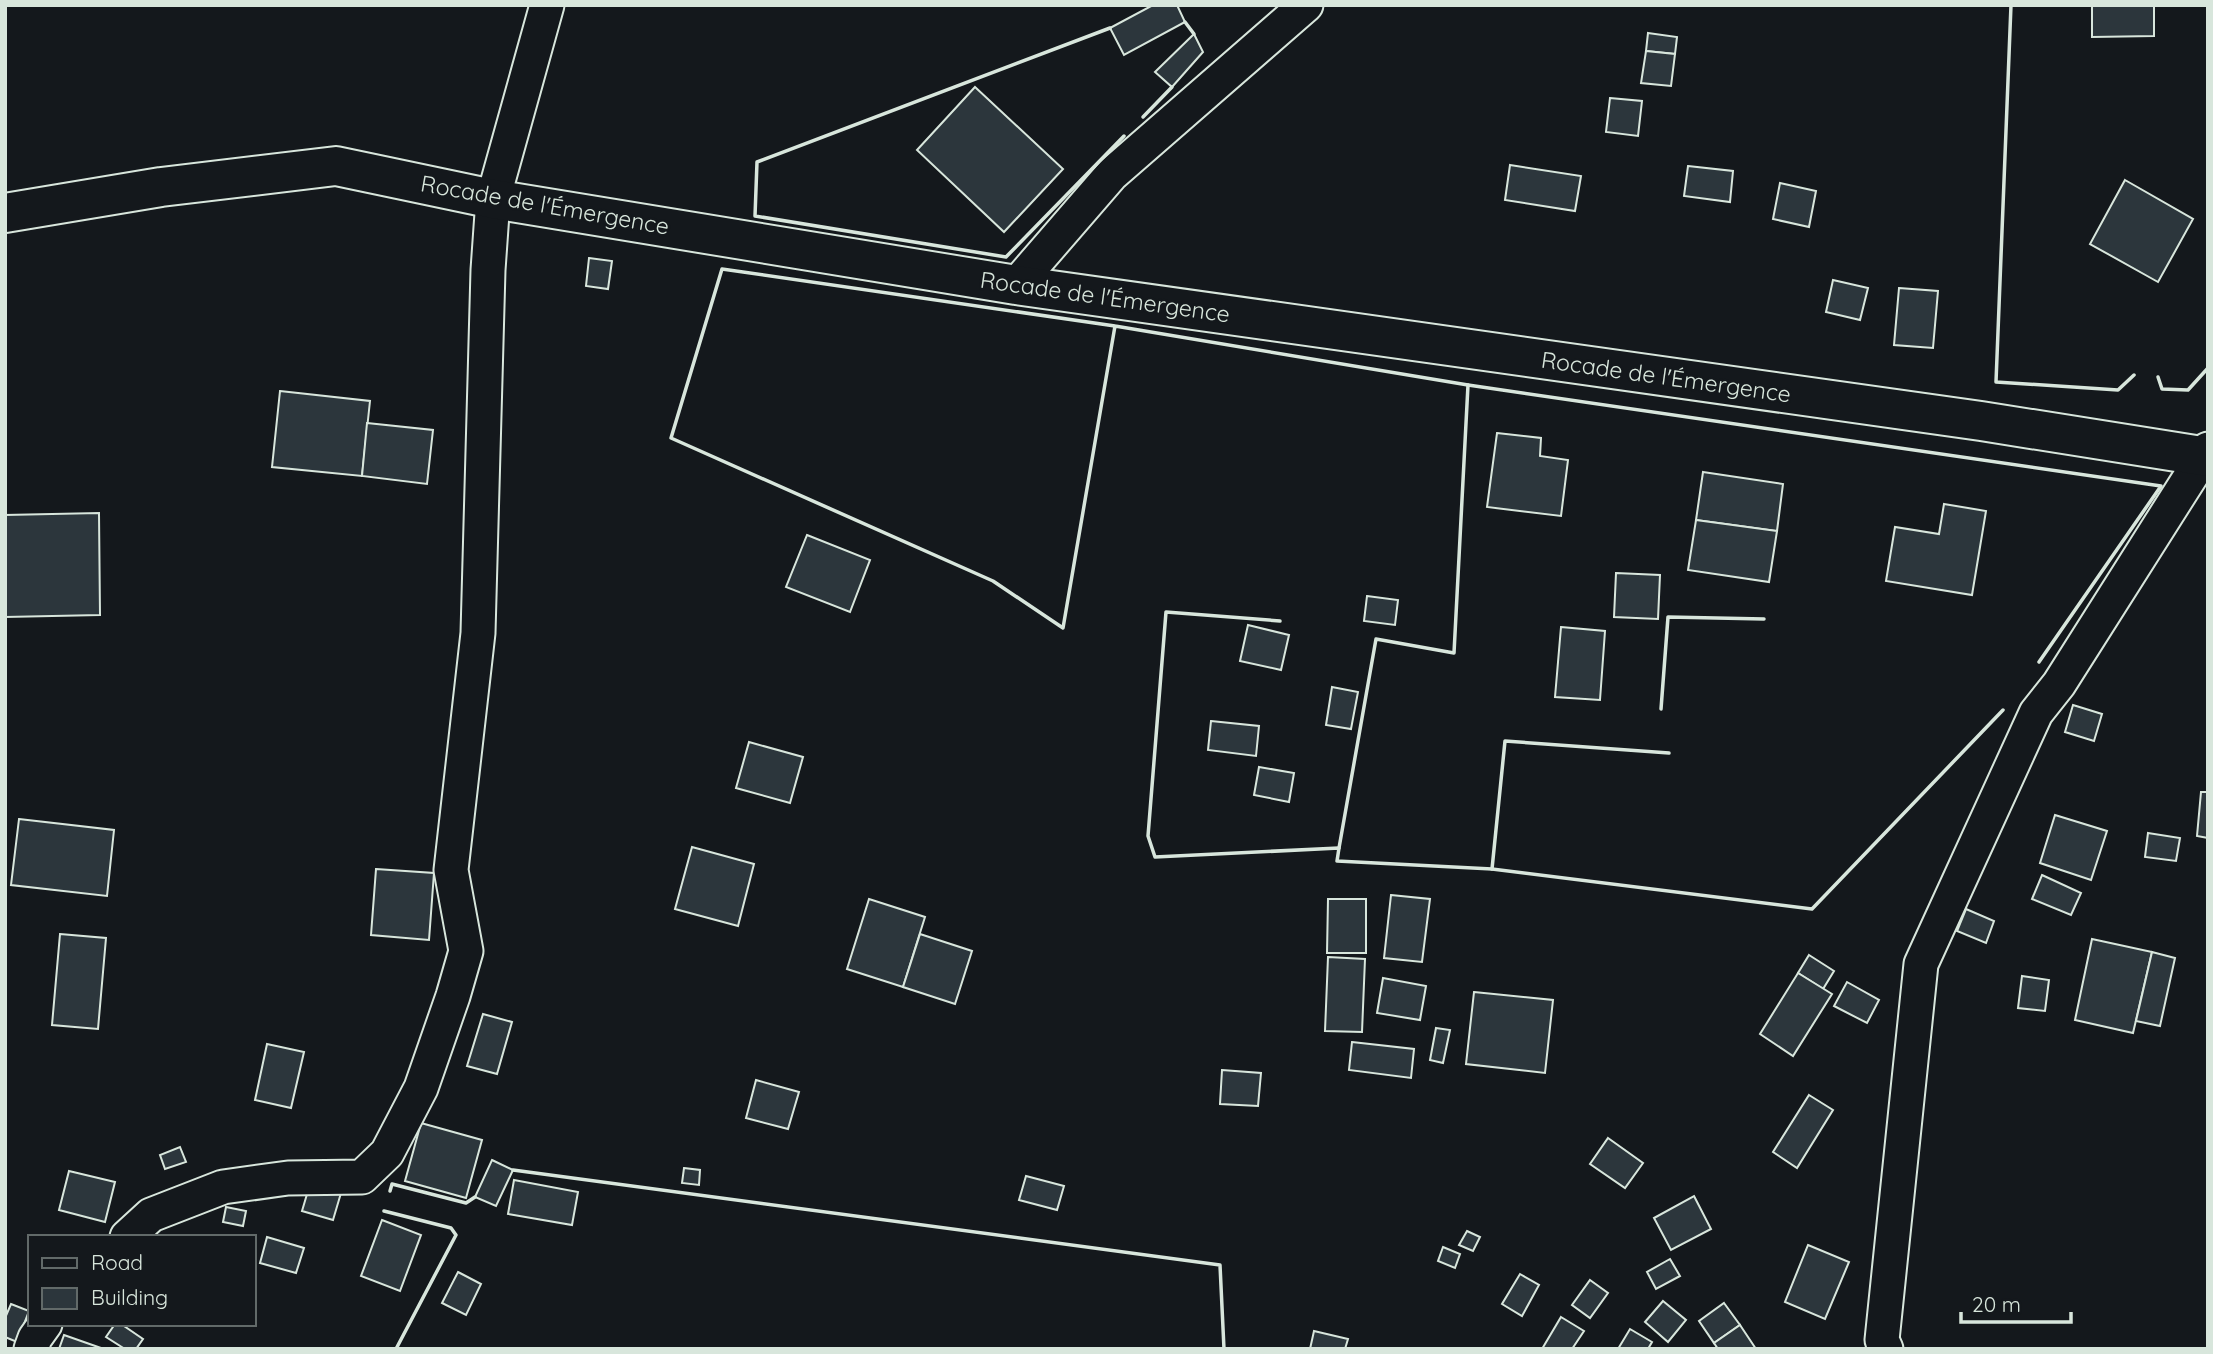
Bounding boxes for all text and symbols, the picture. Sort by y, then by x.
street label: Rocade de l'Émergence [419,168,672,241]
street label: Rocade de l'Émergence [978,265,1232,328]
street label: Rocade de l'Émergence [1539,345,1793,408]
legend [28,1235,256,1326]
text: Road [91,1249,143,1275]
scale bar [1961,1280,2071,1324]
text: Building [91,1284,168,1310]
text: 20 m [1972,1291,2021,1317]

